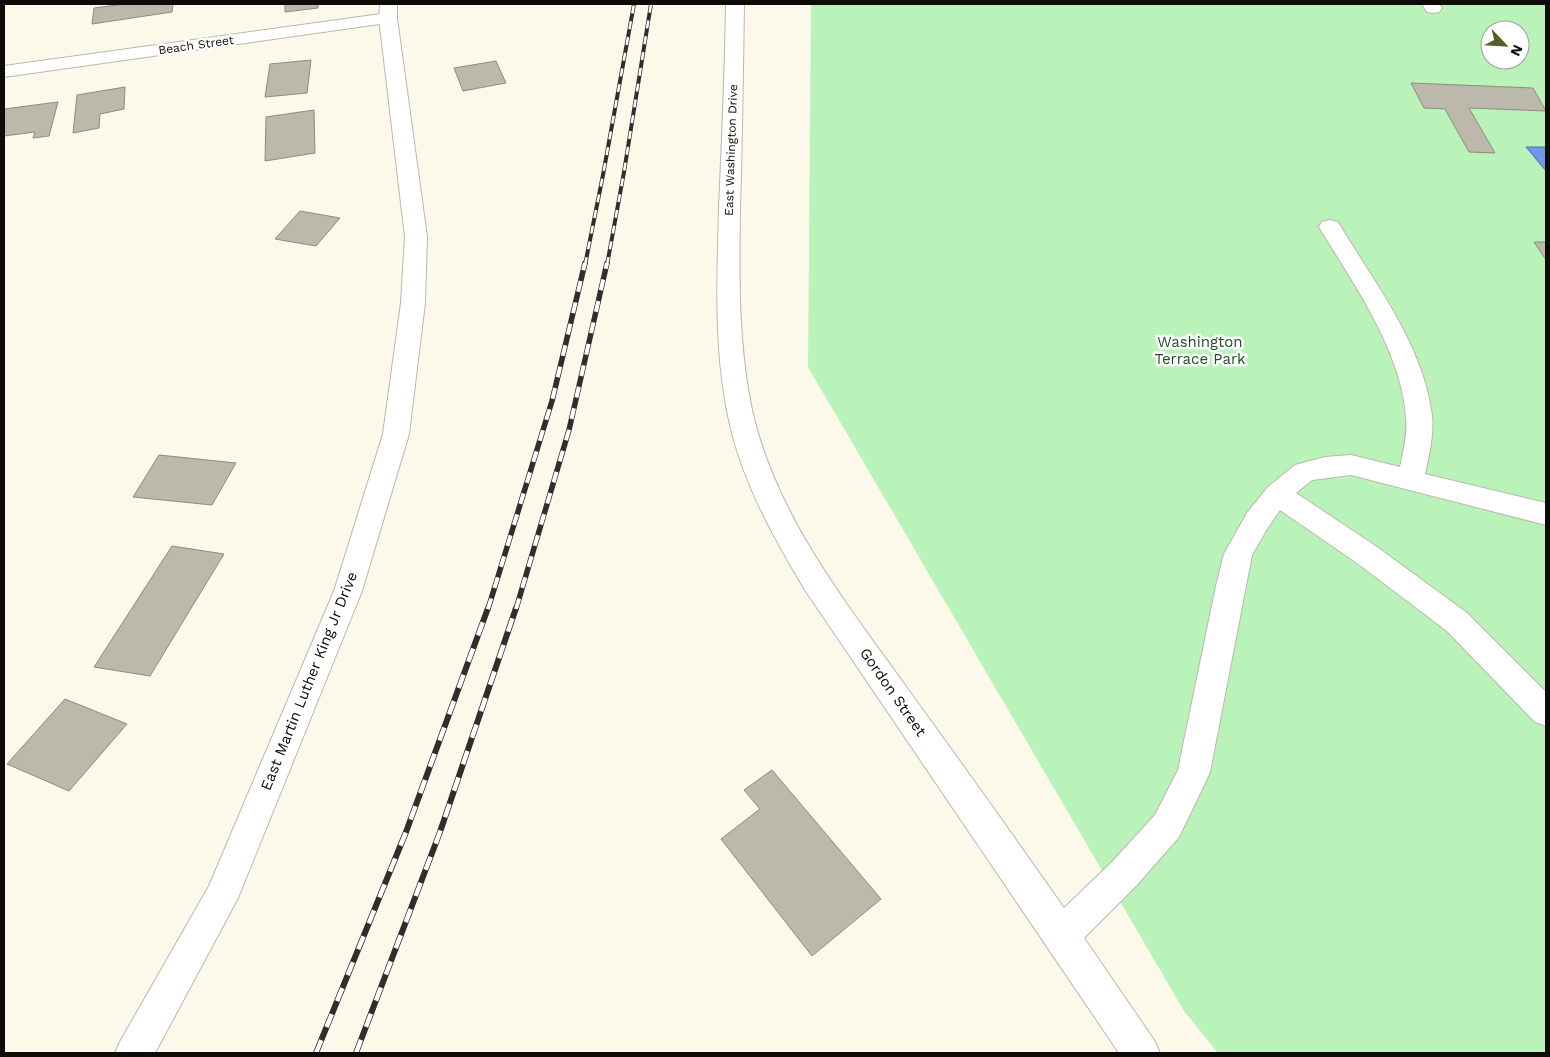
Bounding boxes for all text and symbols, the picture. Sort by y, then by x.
north arrow [1480,20,1530,70]
street label: Beach Street [157,33,235,57]
text: N [1507,42,1526,59]
street label: East Washington Drive [722,84,740,216]
park label: Washington Terrace Park [1154,333,1246,368]
street label: East Martin Luther King Jr Drive [257,569,361,793]
street label: Gordon Street [856,644,931,740]

